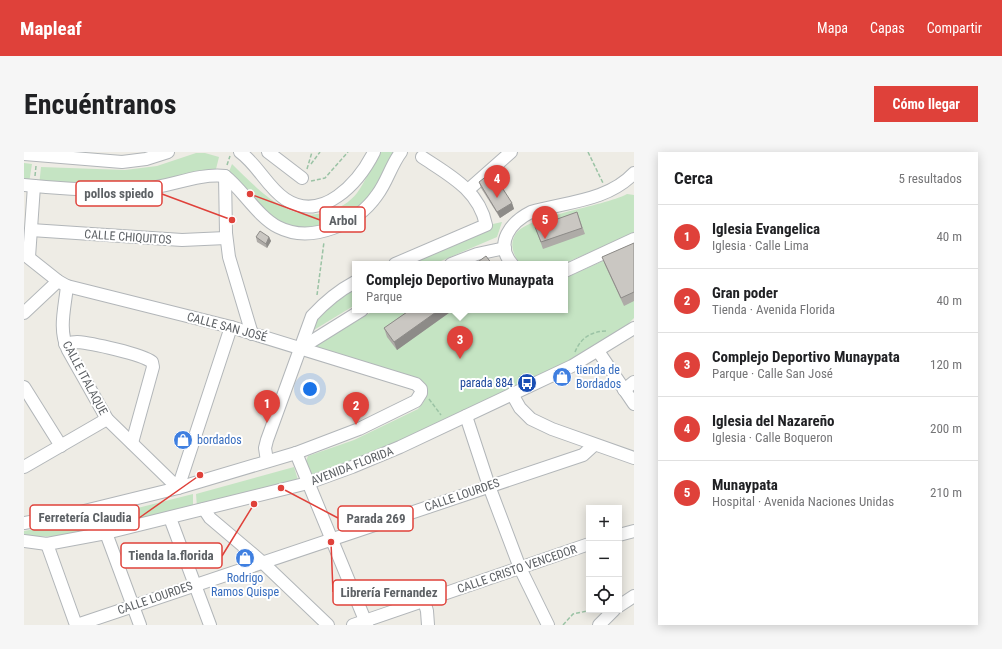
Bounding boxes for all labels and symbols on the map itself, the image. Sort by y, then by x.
pin: 4 [484,165,510,198]
callout: pollos spiedo [76,181,162,206]
text: pollos spiedo [84,186,154,201]
pin: 5 [532,206,558,239]
callout: Arbol [320,207,365,232]
text: Arbol [329,213,357,228]
street label: CALLE CHIQUITOS [84,227,172,247]
street label: CALLE SAN JOSÉ [185,309,269,344]
pin: 3 [447,326,473,359]
street label: CALLE ITALAQUE [60,339,110,418]
place label: tienda de Bordados [576,363,621,391]
shop icon: tienda de Bordados [551,366,573,388]
bus stop icon: parada 884 [516,372,538,394]
place label: parada 884 [460,376,513,390]
your location [300,379,320,399]
pin: 1 [254,390,280,423]
pin: 2 [343,392,369,425]
shop icon: bordados [172,429,194,451]
place label: bordados [197,433,242,447]
street label: AVENIDA FLORIDA [309,444,395,488]
street label: CALLE LOURDES [423,476,501,514]
callout: Ferretería Claudia [30,505,139,530]
callout: Parada 269 [338,506,413,531]
text: Ferretería Claudia [38,510,132,525]
text: Parada 269 [347,511,405,526]
street label: CALLE CRISTO VENCEDOR [455,542,579,596]
callout: Tienda la.florida [121,543,222,568]
shop icon: Rodrigo Ramos Quispe [234,547,256,569]
text: Tienda la.florida [128,548,214,563]
place label: Rodrigo Ramos Quispe [211,571,279,599]
street label: CALLE LOURDES [116,579,194,617]
callout: Librería Fernandez [333,580,446,605]
text: Librería Fernandez [340,585,438,600]

